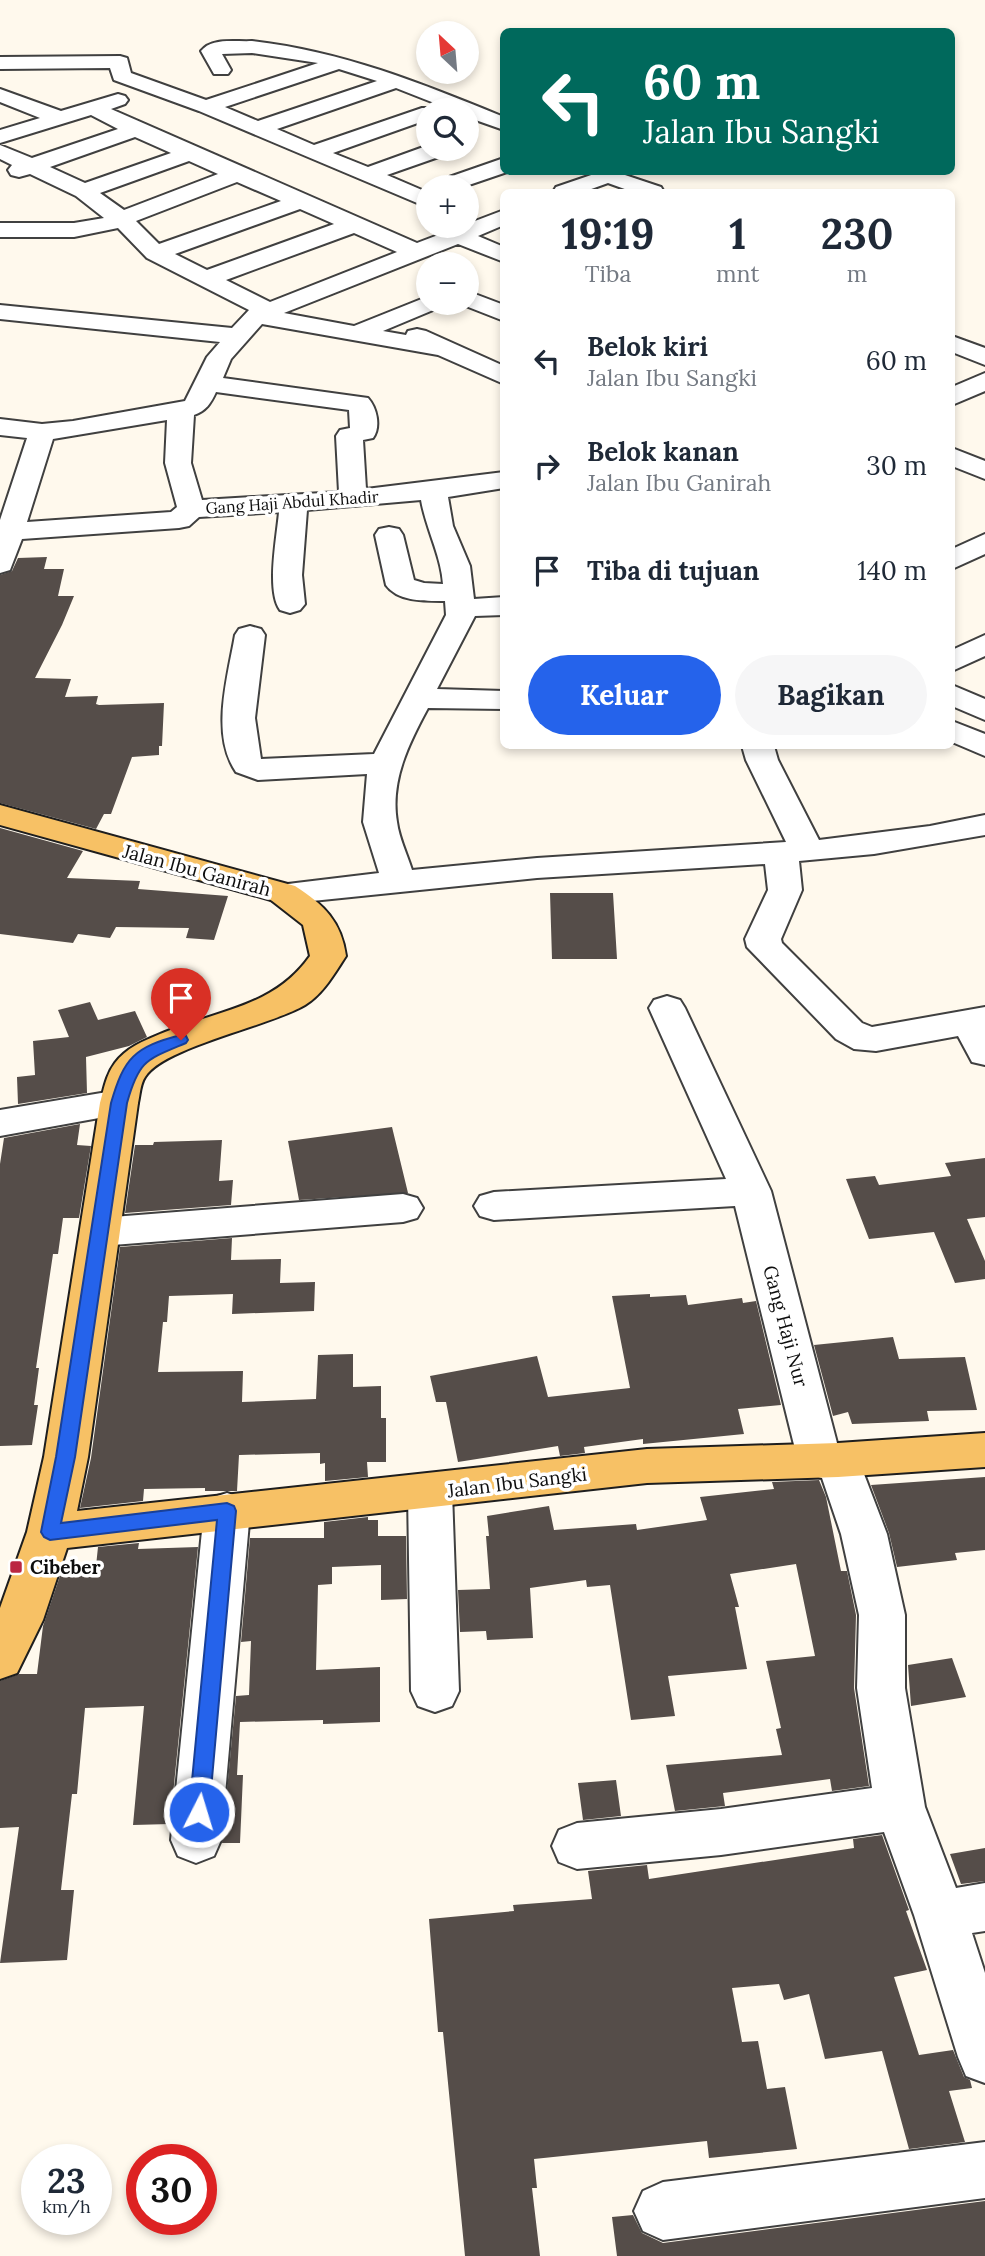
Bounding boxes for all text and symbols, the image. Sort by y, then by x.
north arrow [416,21,480,84]
map controls [416,21,479,315]
text: 60 m [643,50,760,112]
icon: left [528,56,619,147]
button: search [416,98,479,161]
text: Jalan Ibu Sangki [643,111,880,152]
button: + [416,175,479,238]
text: 19:19 [562,207,655,261]
text: 1 [729,207,746,261]
text: 230 [821,207,893,261]
button: − [416,252,479,315]
text: Tiba [585,259,631,288]
text: mnt [716,259,759,288]
text: m [847,259,867,288]
text: Belok kiri [587,330,708,363]
icon: left [528,342,566,380]
text: 60 m [866,344,927,377]
text: Jalan Ibu Sangki [587,363,757,392]
text: Belok kanan [587,435,739,468]
icon: right [528,447,566,485]
text: 30 m [866,449,927,482]
text: Jalan Ibu Ganirah [587,468,771,497]
street label: Gang Haji Abdul Khadir [205,486,379,518]
icon: arrive [528,552,566,590]
text: Tiba di tujuan [587,554,759,587]
text: 140 m [857,554,927,587]
button: Keluar [528,655,721,735]
button: Bagikan [735,655,927,735]
street label: Jalan Ibu Ganirah [119,838,274,901]
pin [151,968,211,1040]
icon: arrive [162,979,200,1017]
street label: Gang Haji Nur [758,1262,814,1390]
street label: Jalan Ibu Sangki [445,1462,588,1503]
place label: Cibeber [30,1555,101,1579]
marker: Cibeber [8,1559,24,1575]
position arrow [162,1775,236,1849]
speed limit sign: 30 [126,2144,217,2235]
text: 23 [47,2158,86,2203]
text: km/h [42,2195,91,2218]

